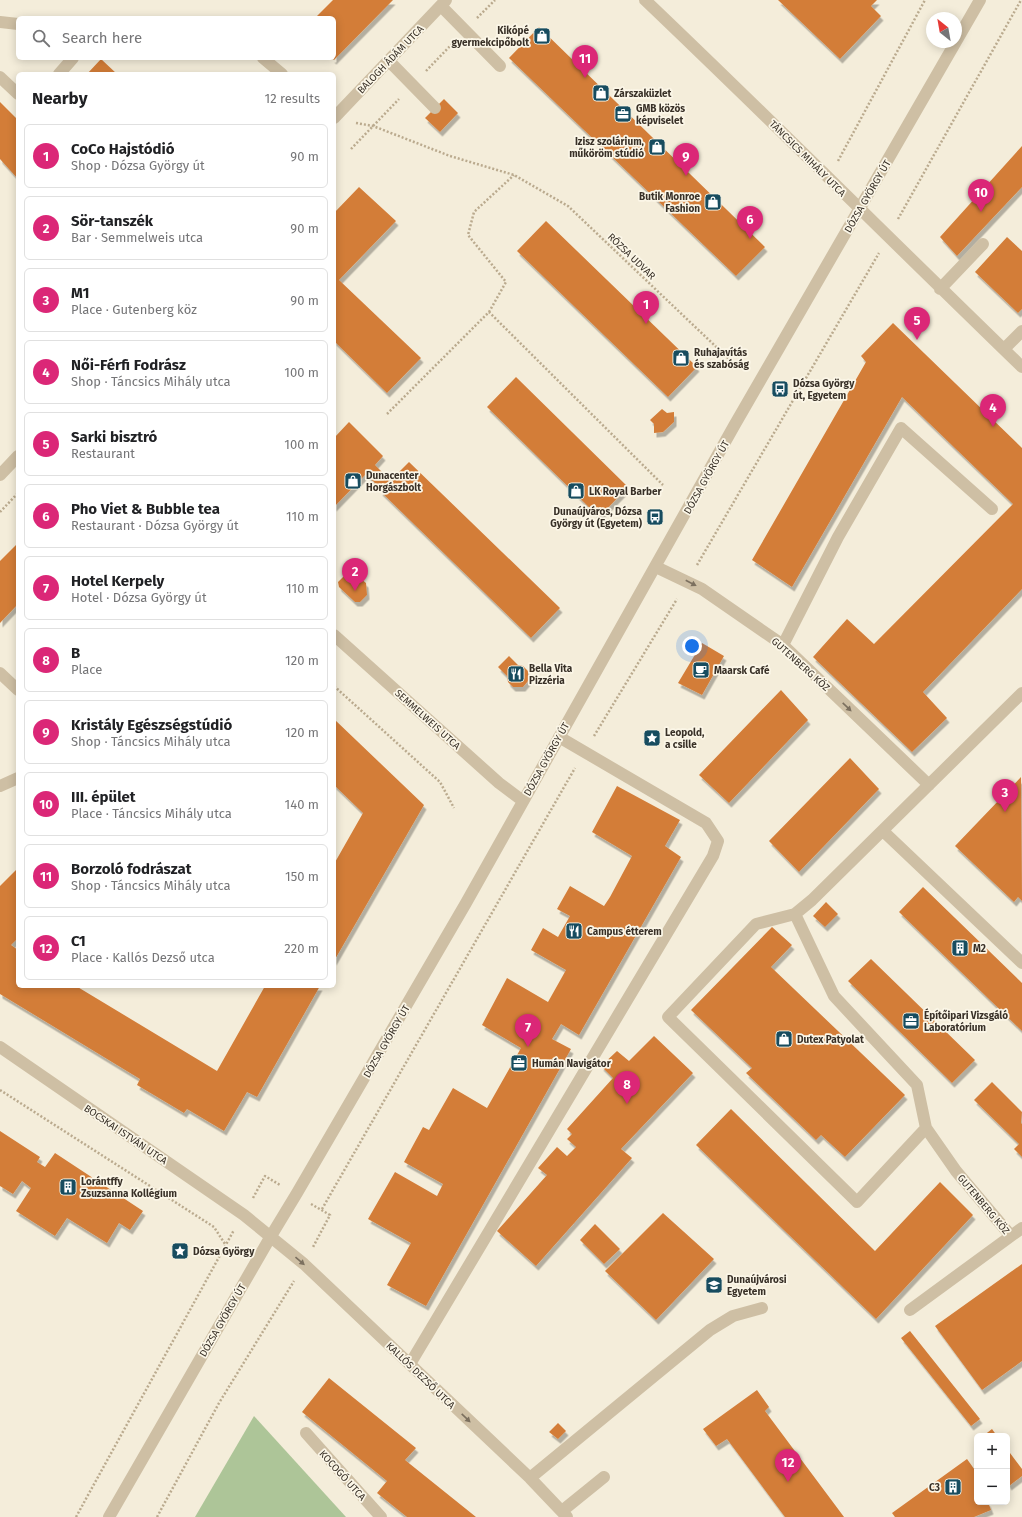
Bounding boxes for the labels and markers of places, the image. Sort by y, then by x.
place label: Kikópé gyermekcipőbolt [451,24,529,49]
shop icon: Kikópé gyermekcipőbolt [532,26,552,46]
pin: 11 [572,45,598,78]
shop icon: Zárszaküzlet [591,83,611,103]
place label: Zárszaküzlet [614,87,672,100]
place label: GMB közös képviselet [636,103,685,127]
office icon: GMB közös képviselet [613,104,633,124]
place label: Izisz szolárium, műköröm stúdió [569,135,645,160]
shop icon: Izisz szolárium, műköröm stúdió [647,137,667,157]
pin: 9 [673,143,699,176]
pin: 10 [968,179,994,212]
place label: Butik Monroe Fashion [639,191,700,215]
shop icon: Butik Monroe Fashion [703,192,723,212]
pin: 6 [737,206,763,239]
pin: 1 [633,291,659,324]
pin: 5 [904,307,930,340]
place label: Ruhajavítás és szabóság [694,346,749,371]
shop icon: Ruhajavítás és szabóság [671,348,691,368]
place label: Dózsa György út, Egyetem [793,377,855,402]
bus stop icon: Dózsa György út, Egyetem [770,379,790,399]
pin: 4 [980,394,1006,427]
place label: Dunacenter Horgászbolt [366,470,421,494]
shop icon: Dunacenter Horgászbolt [343,471,363,491]
shop icon: LK Royal Barber [566,481,586,501]
place label: LK Royal Barber [589,486,662,498]
place label: Dunaújváros, Dózsa György út (Egyetem) [550,505,643,530]
bus stop icon: Dunaújváros, Dózsa György út (Egyetem) [645,507,665,527]
pin: 2 [342,558,368,591]
cafe icon: Maarsk Café [691,660,711,680]
place label: Bella Vita Pizzéria [529,663,573,687]
restaurant icon: Bella Vita Pizzéria [506,664,526,684]
place label: Maarsk Café [714,664,770,677]
place label: Leopold, a csille [665,727,705,751]
place icon: Leopold, a csille [642,728,662,748]
pin: 3 [992,779,1018,812]
restaurant icon: Campus étterem [564,921,584,941]
place label: Campus étterem [587,925,662,938]
building icon: M2 [950,938,970,958]
place label: M2 [973,943,986,955]
place label: Építőipari Vizsgáló Laboratórium [924,1008,1008,1034]
office icon: Építőipari Vizsgáló Laboratórium [901,1011,921,1031]
pin: 7 [515,1014,541,1047]
shop icon: Dutex Patyolat [774,1029,794,1049]
place label: Dutex Patyolat [797,1034,864,1046]
office icon: Humán Navigátor [509,1053,529,1073]
place label: Humán Navigátor [532,1057,612,1070]
pin: 8 [614,1071,640,1104]
place label: Lorántffy Zsuzsanna Kollégium [81,1175,177,1200]
building icon: Lorántffy Zsuzsanna Kollégium [58,1177,78,1197]
place icon: Dózsa György [170,1241,190,1261]
place label: Dózsa György [193,1245,255,1258]
place label: Dunaújvárosi Egyetem [727,1273,787,1298]
school or university icon: Dunaújvárosi Egyetem [704,1275,724,1295]
pin: 12 [775,1449,801,1482]
building icon: C3 [943,1477,963,1497]
place label: C3 [929,1482,940,1494]

